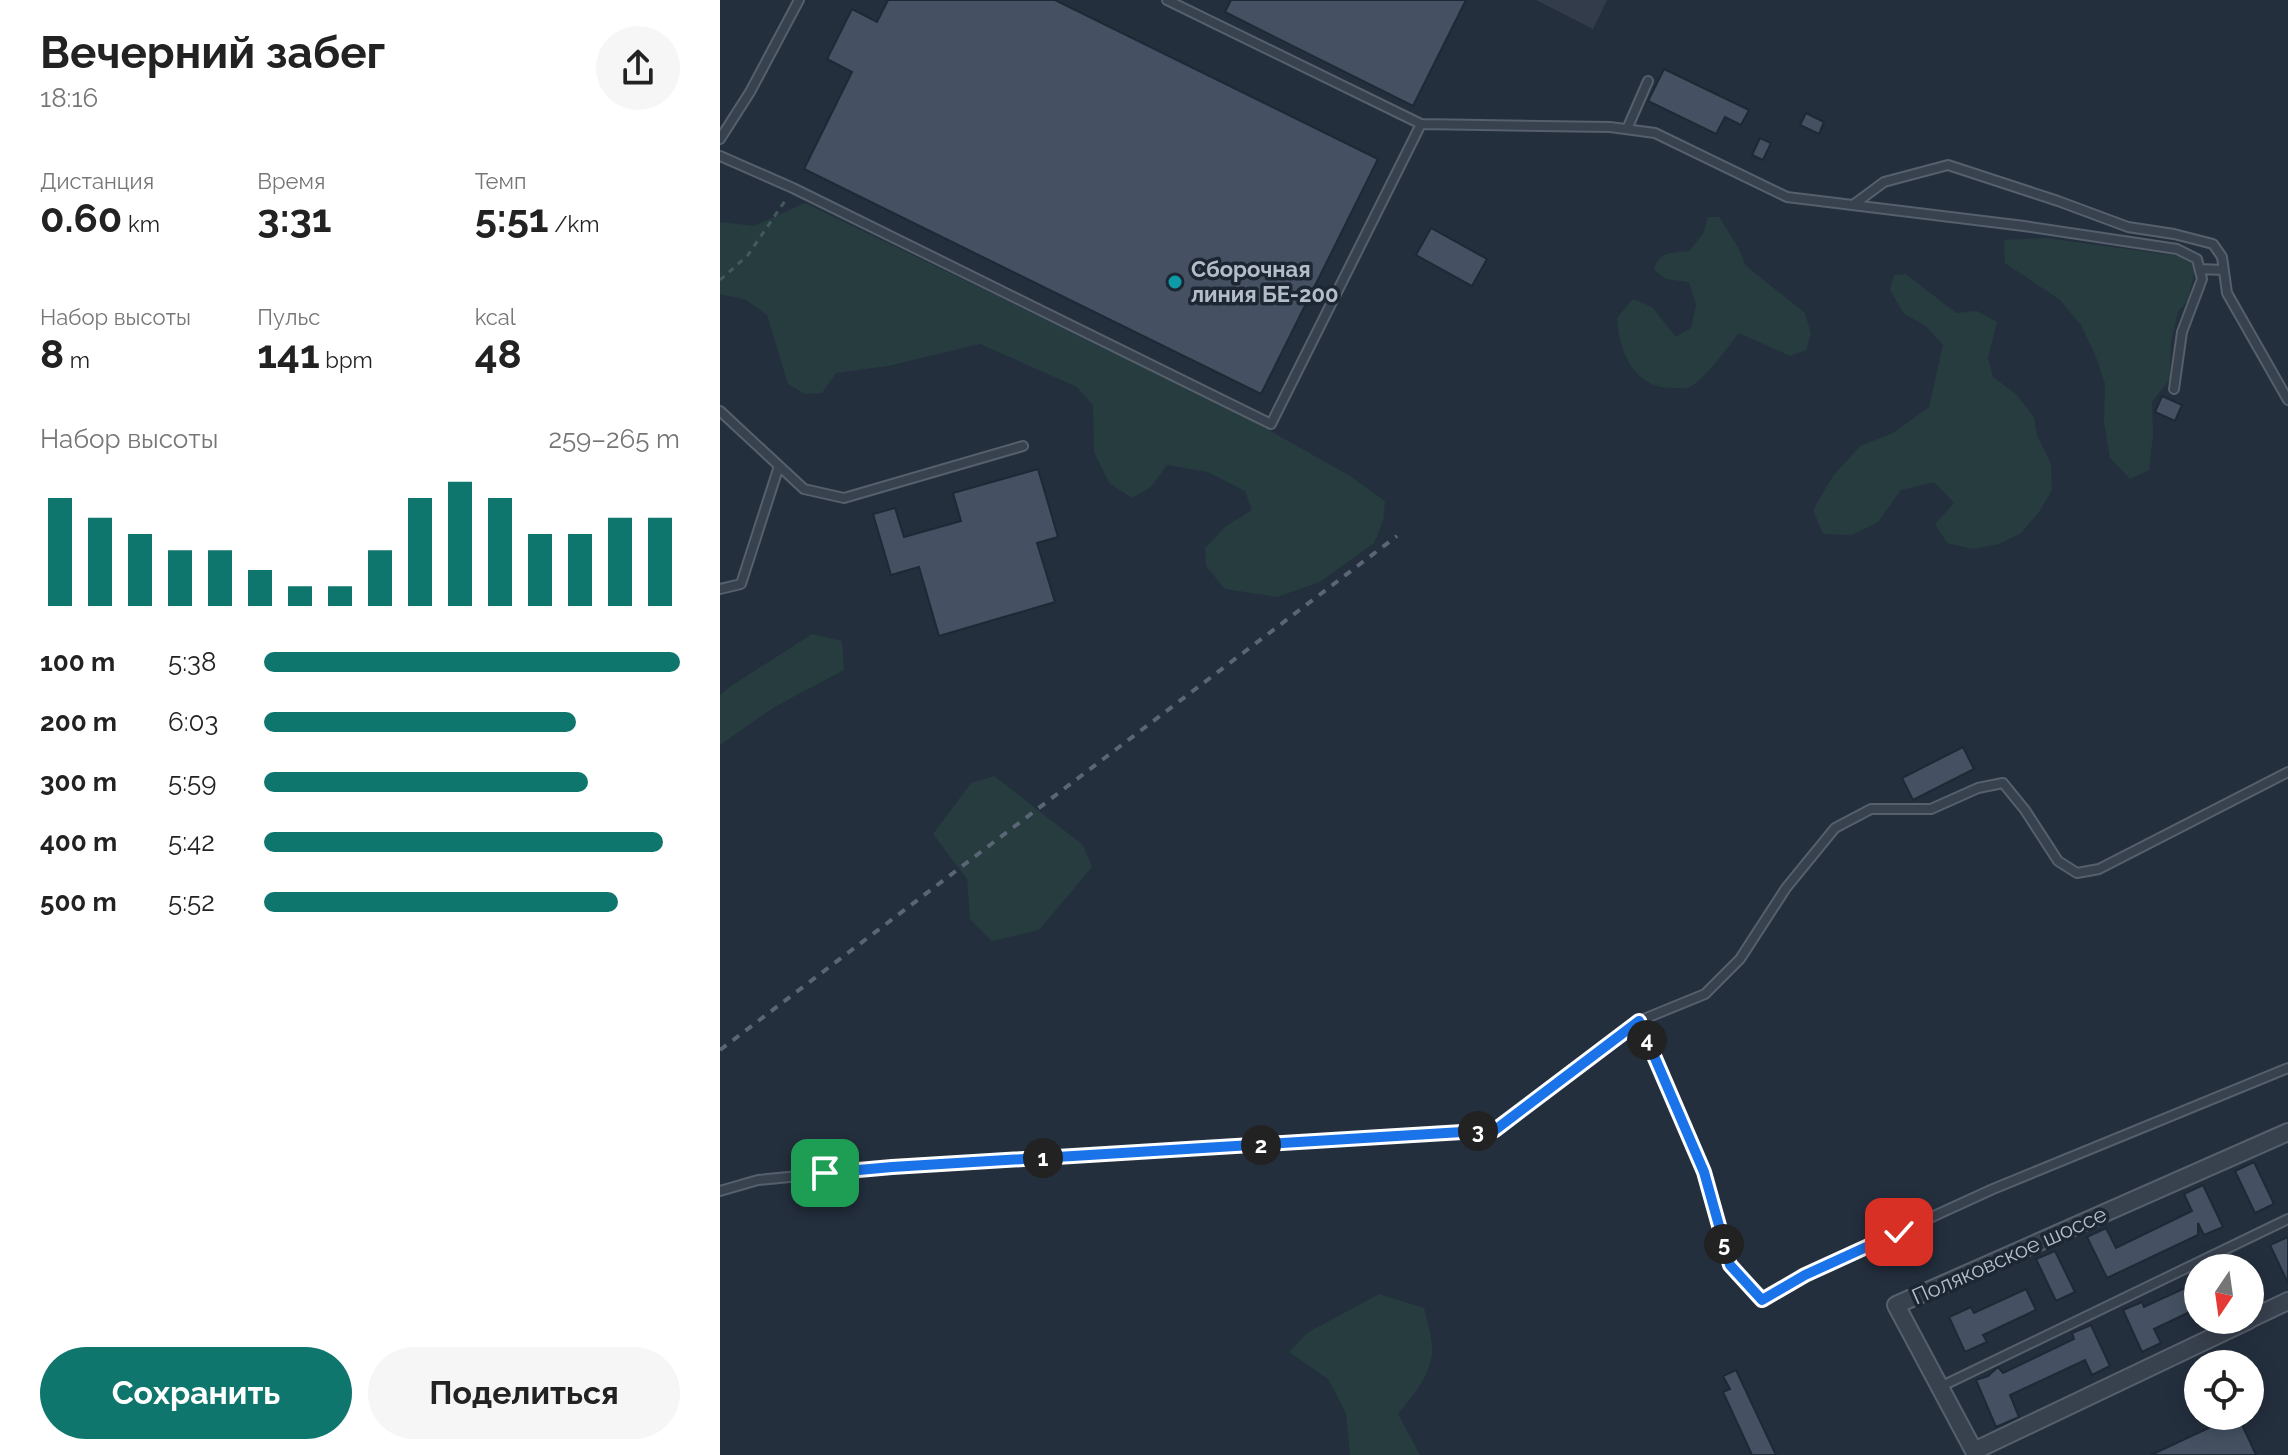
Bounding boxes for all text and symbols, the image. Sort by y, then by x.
button: share [596,26,680,110]
text: Вечерний забег [40,27,385,78]
text: 18:16 [40,83,98,113]
text: Дистанция [40,168,154,194]
text: Время [257,168,325,194]
text: Темп [475,168,526,194]
text: 0.60 [40,194,122,241]
text: 3:31 [257,194,332,241]
text: 5:51 [475,194,549,241]
text: km [122,211,160,237]
text: /km [549,211,599,237]
place label: Сборочная линия БЕ-200 [1191,256,1339,307]
marker: Сборочная линия БЕ-200 [1166,273,1184,291]
text: Набор высоты [40,304,191,330]
text: Пульс [257,304,320,330]
text: kcal [475,304,516,330]
text: 8 [40,330,64,377]
text: 141 [257,330,320,377]
text: 48 [475,330,522,377]
text: m [64,347,90,373]
text: bpm [320,347,373,373]
text: Набор высоты [40,424,218,454]
text: 259–265 m [548,424,680,454]
text: 100 m [40,647,115,677]
text: 5:38 [168,647,216,677]
text: 200 m [40,707,117,737]
text: 6:03 [168,707,218,737]
text: 300 m [40,767,117,797]
text: 5:59 [168,767,216,797]
text: 400 m [40,827,117,857]
text: 5:42 [168,827,215,857]
text: 500 m [40,887,117,917]
text: 5:52 [168,887,215,917]
pin: 4 [1627,1020,1667,1060]
text: 4 [1641,1027,1653,1053]
pin: 3 [1458,1111,1498,1151]
text: 3 [1472,1118,1484,1144]
pin: 2 [1241,1125,1281,1165]
text: 2 [1255,1132,1267,1158]
pin: 1 [1023,1138,1063,1178]
pin [791,1139,859,1207]
text: 1 [1038,1145,1048,1171]
icon: arrive [803,1151,847,1195]
pin [1865,1198,1933,1266]
street label: Поляковское шоссе [1908,1200,2110,1310]
icon: check [1877,1210,1921,1254]
pin: 5 [1704,1224,1744,1264]
text: 5 [1718,1231,1730,1257]
north arrow [2184,1254,2264,1334]
map controls [2184,1254,2264,1430]
button: Сохранить [40,1347,352,1439]
button: Поделиться [368,1347,680,1439]
button: locate [2184,1350,2264,1430]

